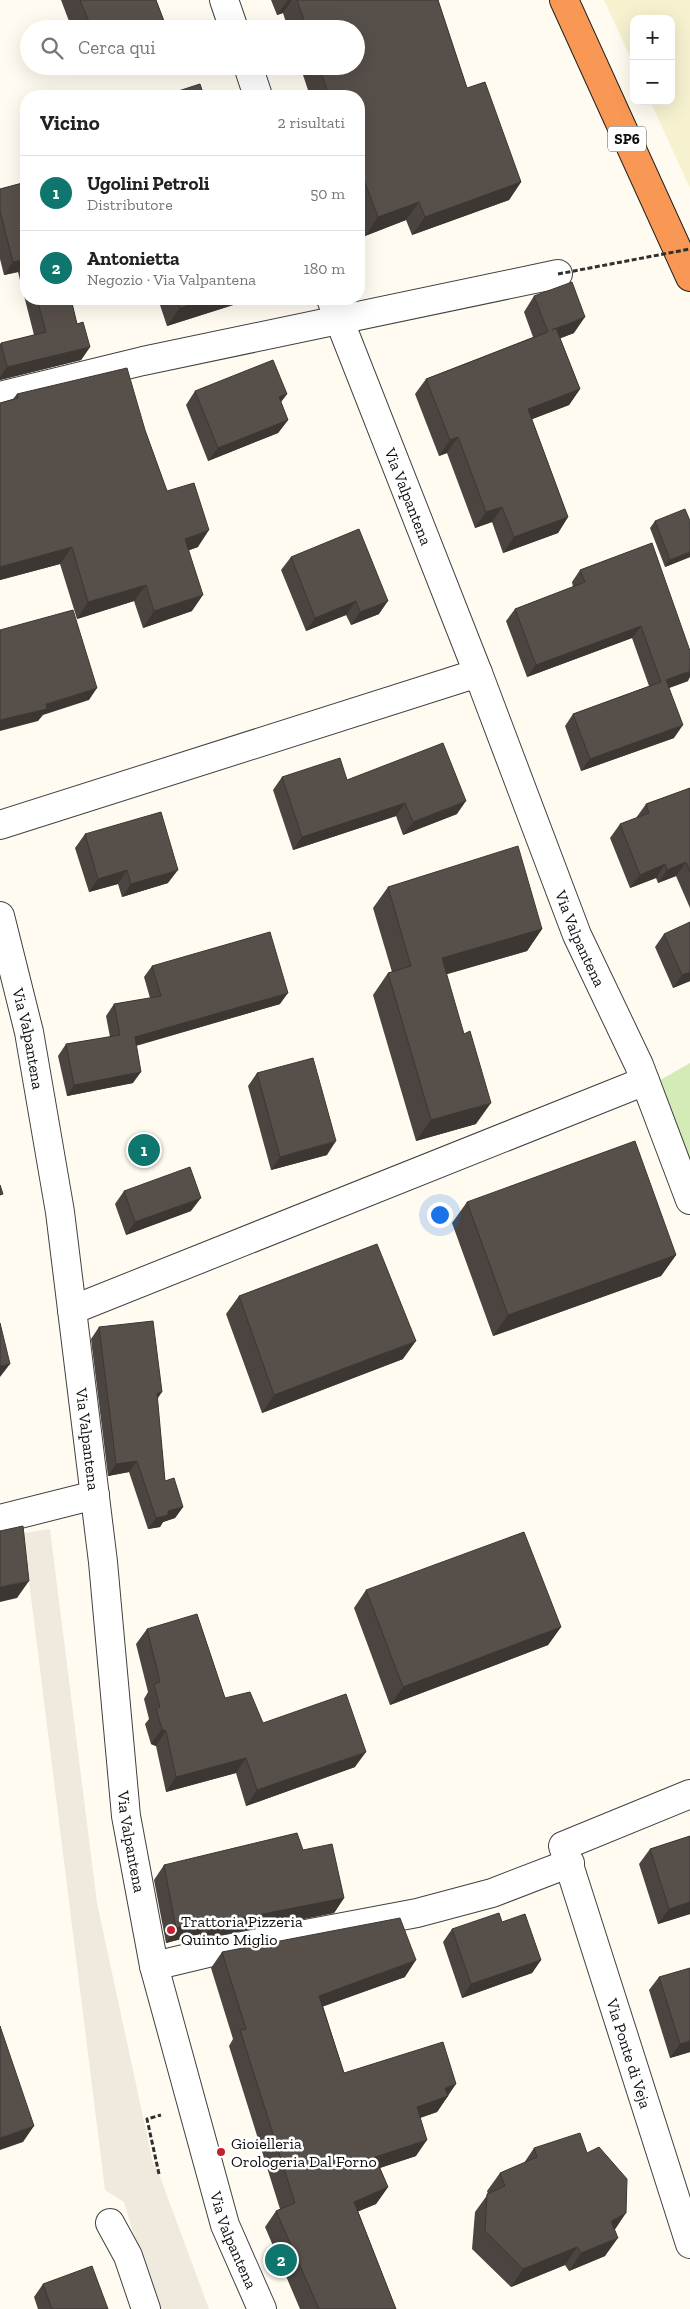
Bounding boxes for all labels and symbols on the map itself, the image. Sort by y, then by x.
road number: SP6 [608,126,646,152]
street label: Via Valpantena [380,444,436,548]
street label: Via Valpantena [551,887,609,990]
street label: Via Valpantena [8,985,48,1091]
pin: 1 [128,1131,160,1169]
your location [427,1202,453,1228]
street label: Via Valpantena [72,1386,103,1492]
street label: Via Valpantena [114,1789,149,1894]
place label: Trattoria Pizzeria Quinto Miglio [181,1912,303,1949]
marker: Trattoria Pizzeria Quinto Miglio [165,1924,177,1936]
street label: Via Ponte di Veja [602,1995,655,2111]
place label: Gioielleria Orologeria Dal Forno [231,2134,377,2171]
marker: Gioielleria Orologeria Dal Forno [215,2146,227,2158]
street label: Via Valpantena [206,2188,261,2292]
pin: 2 [265,2241,297,2279]

